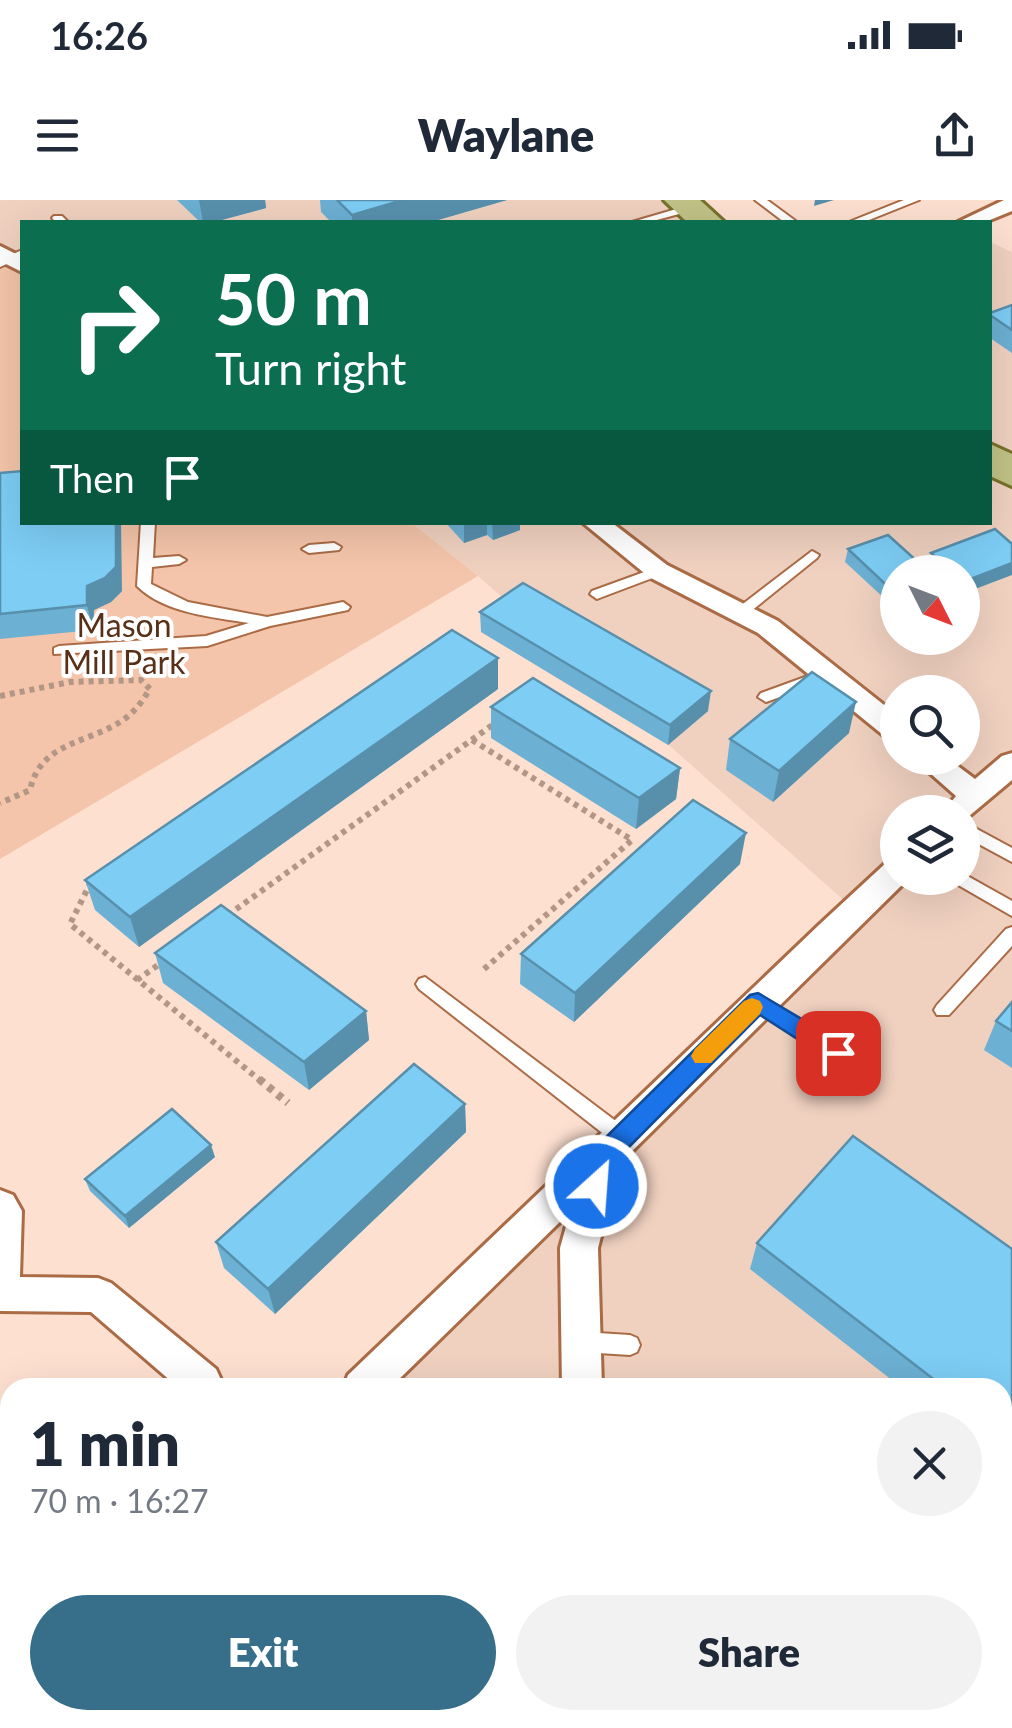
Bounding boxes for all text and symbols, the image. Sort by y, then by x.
text: 16:26 [50,12,148,58]
icon: menu [30,108,85,163]
text: Waylane [418,108,594,162]
icon: share [927,108,982,163]
text: 50 m [215,256,372,340]
icon: right [50,260,180,390]
text: Turn right [215,341,406,395]
icon: arrive [155,450,210,505]
text: Then [50,455,135,501]
north arrow [880,555,980,655]
map controls [880,555,980,895]
park label: Mason Mill Park [63,605,186,681]
button: search [880,675,980,775]
button: layers [880,795,980,895]
pin [796,1011,881,1096]
icon: arrive [811,1026,866,1081]
position arrow [544,1134,648,1238]
text: 1 min [30,1407,180,1479]
button: close [877,1411,982,1516]
text: 70 m · 16:27 [30,1481,209,1520]
button: Exit [30,1595,496,1710]
button: Share [516,1595,982,1710]

